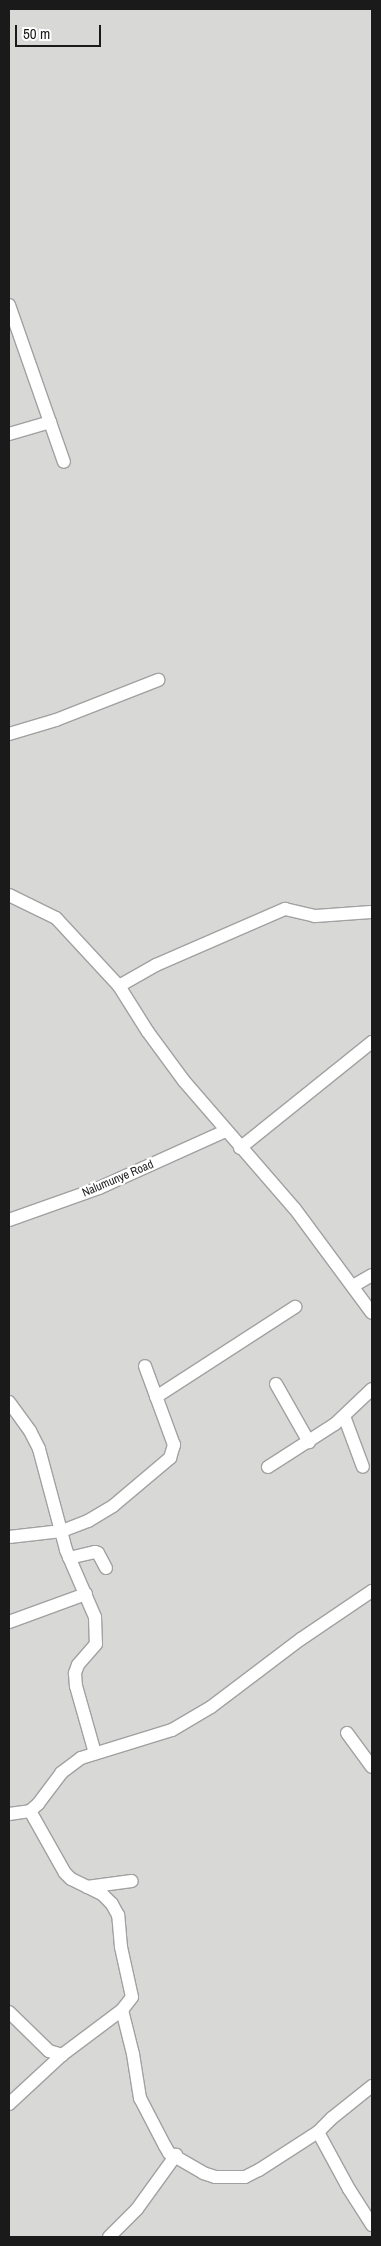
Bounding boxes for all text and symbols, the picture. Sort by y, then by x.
scale bar [18,15,104,47]
text: 50 m [23,23,50,44]
street label: Nalumunye Road [80,1158,156,1200]

